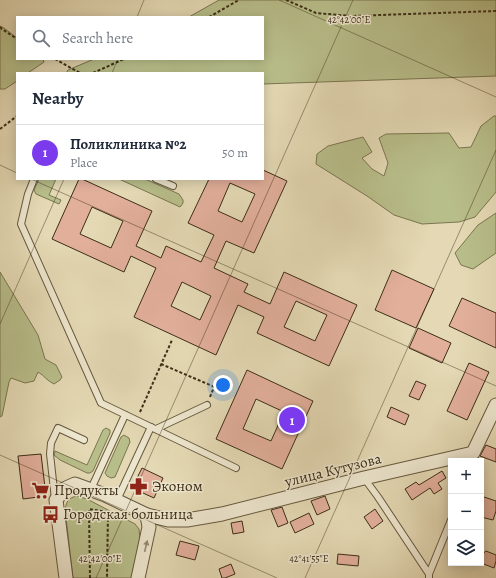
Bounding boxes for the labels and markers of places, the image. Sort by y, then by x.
pin: 1 [279,405,305,435]
pharmacy icon: Эконом [129,476,149,496]
place label: Эконом [152,476,203,496]
supermarket icon: Продукты [31,480,51,500]
place label: Продукты [54,480,119,500]
bus stop icon: Городская больница [40,504,60,524]
place label: Городская больница [63,504,193,524]

